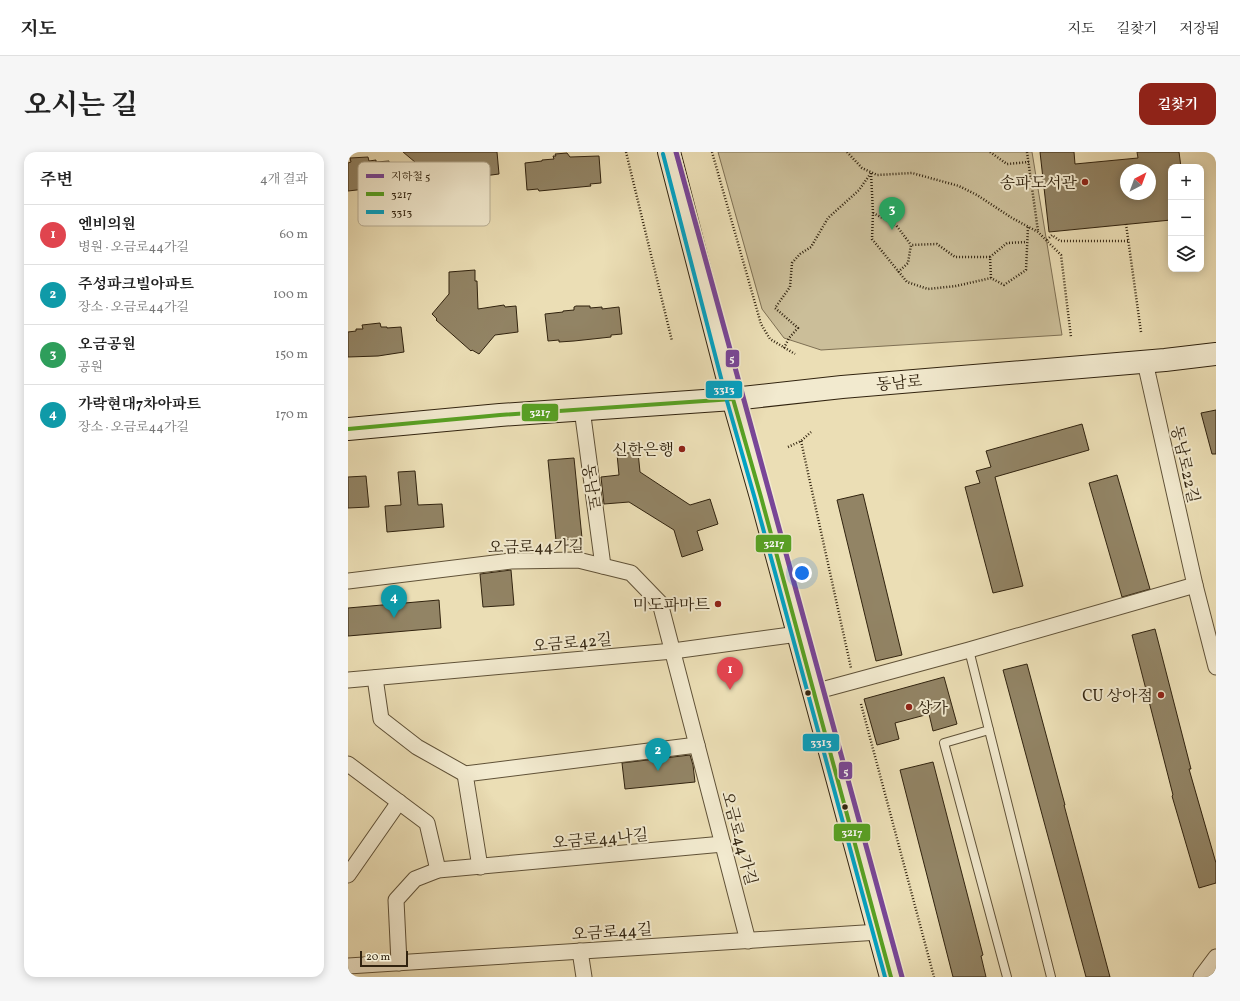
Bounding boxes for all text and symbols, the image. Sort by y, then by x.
text: 지도 [20,17,57,43]
text: 지도 [1068,20,1095,39]
text: 길찾기 [1117,20,1157,39]
text: 저장됨 [1179,20,1220,39]
button: 길찾기 [1139,83,1216,125]
text: 오시는 길 [24,87,138,126]
legend [358,162,490,226]
north arrow [1120,164,1156,200]
map controls [1168,164,1204,272]
button: + [1168,164,1204,200]
text: 주변 [40,169,73,192]
text: 지하철 5 [391,170,430,185]
text: 4개 결과 [260,171,308,189]
place label: 송파도서관 [1000,173,1078,195]
marker: 송파도서관 [1080,177,1090,187]
text: 3217 [391,188,412,203]
pin: 3 [879,197,905,230]
button: − [1168,200,1204,236]
text: 3313 [391,206,412,221]
text: 엔비의원 [78,215,136,236]
text: 1 [50,226,56,244]
text: 60 m [280,226,308,244]
button: layers [1168,236,1204,272]
text: 병원 · 오금로44가길 [78,239,189,257]
text: 주성파크빌아파트 [78,275,194,296]
text: 2 [50,286,56,304]
text: 100 m [273,286,308,304]
text: 장소 · 오금로44가길 [78,299,189,317]
text: 오금공원 [78,335,136,356]
text: 3 [50,346,56,364]
text: 150 m [275,346,308,364]
line badge: 5 [725,349,740,368]
text: 5 [729,352,735,367]
text: 공원 [78,359,103,377]
street label: 동남로 [875,371,924,397]
line badge: 3313 [705,380,743,399]
text: 3313 [713,383,735,398]
text: 가락현대7차아파트 [78,395,201,416]
line badge: 3217 [521,403,559,422]
text: 4 [49,406,57,424]
text: 170 m [275,406,308,424]
text: 3217 [529,406,551,421]
text: 장소 · 오금로44가길 [78,419,189,437]
street label: 동남로22길 [1164,423,1204,505]
place label: 신한은행 [612,440,674,462]
marker: 신한은행 [677,444,687,454]
street label: 동남로 [576,463,604,512]
line badge: 3217 [755,534,792,553]
street label: 오금로44가길 [488,536,584,560]
text: 3217 [763,537,785,552]
your location [792,563,812,583]
pin: 4 [381,585,407,618]
place label: 미도파마트 [633,595,711,617]
marker: 미도파마트 [713,599,723,609]
street label: 오금로42길 [531,630,613,658]
pin: 1 [717,657,743,690]
place label: CU 상아점 [1082,686,1153,708]
unlabelled marker [803,688,813,698]
marker: CU 상아점 [1156,690,1166,700]
place label: 상가 [917,698,948,720]
marker: 상가 [904,702,914,712]
line badge: 3313 [802,733,840,752]
text: 3313 [810,736,832,751]
pin: 2 [645,738,671,771]
line badge: 5 [838,761,853,780]
text: 5 [843,765,849,780]
street label: 오금로44가길 [715,789,761,888]
unlabelled marker [840,802,850,812]
line badge: 3217 [833,823,871,842]
street label: 오금로44나길 [551,825,649,855]
text: 3217 [841,826,863,841]
street label: 오금로44길 [571,919,653,947]
scale bar [360,949,408,968]
text: 20 m [366,950,390,965]

